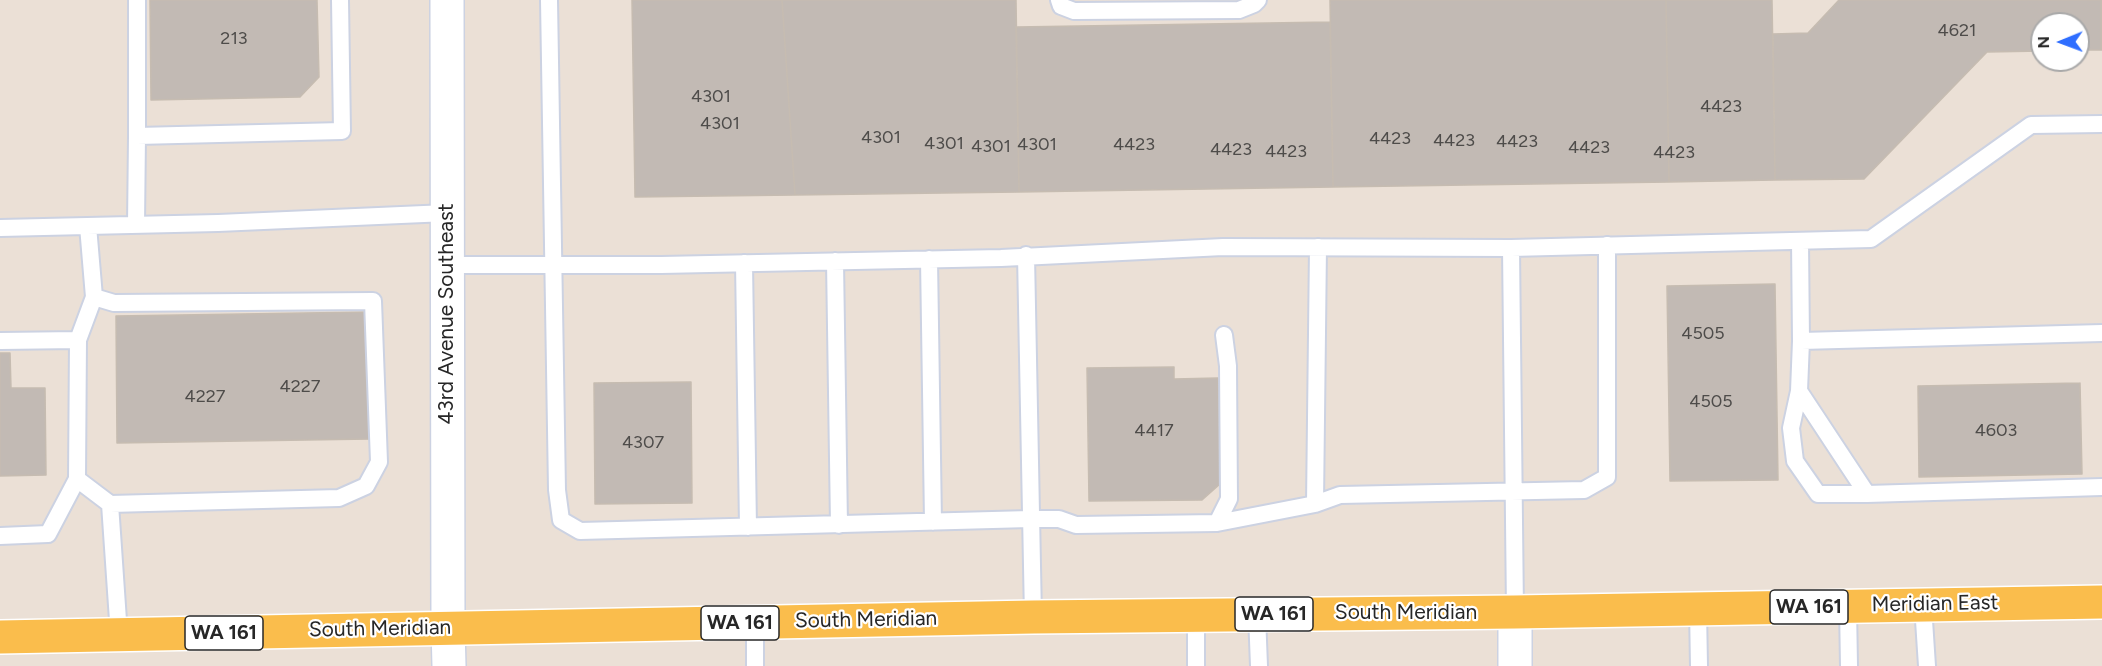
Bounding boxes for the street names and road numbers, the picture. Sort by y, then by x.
street label: 43rd Avenue Southeast [434,203,460,425]
road number: WA 161 [1770,590,1848,624]
street label: Meridian East [1871,590,1999,618]
road number: WA 161 [1235,597,1313,631]
street label: South Meridian [1335,600,1477,626]
road number: WA 161 [701,606,779,640]
street label: South Meridian [795,606,937,634]
street label: South Meridian [309,615,451,643]
road number: WA 161 [185,616,263,650]

